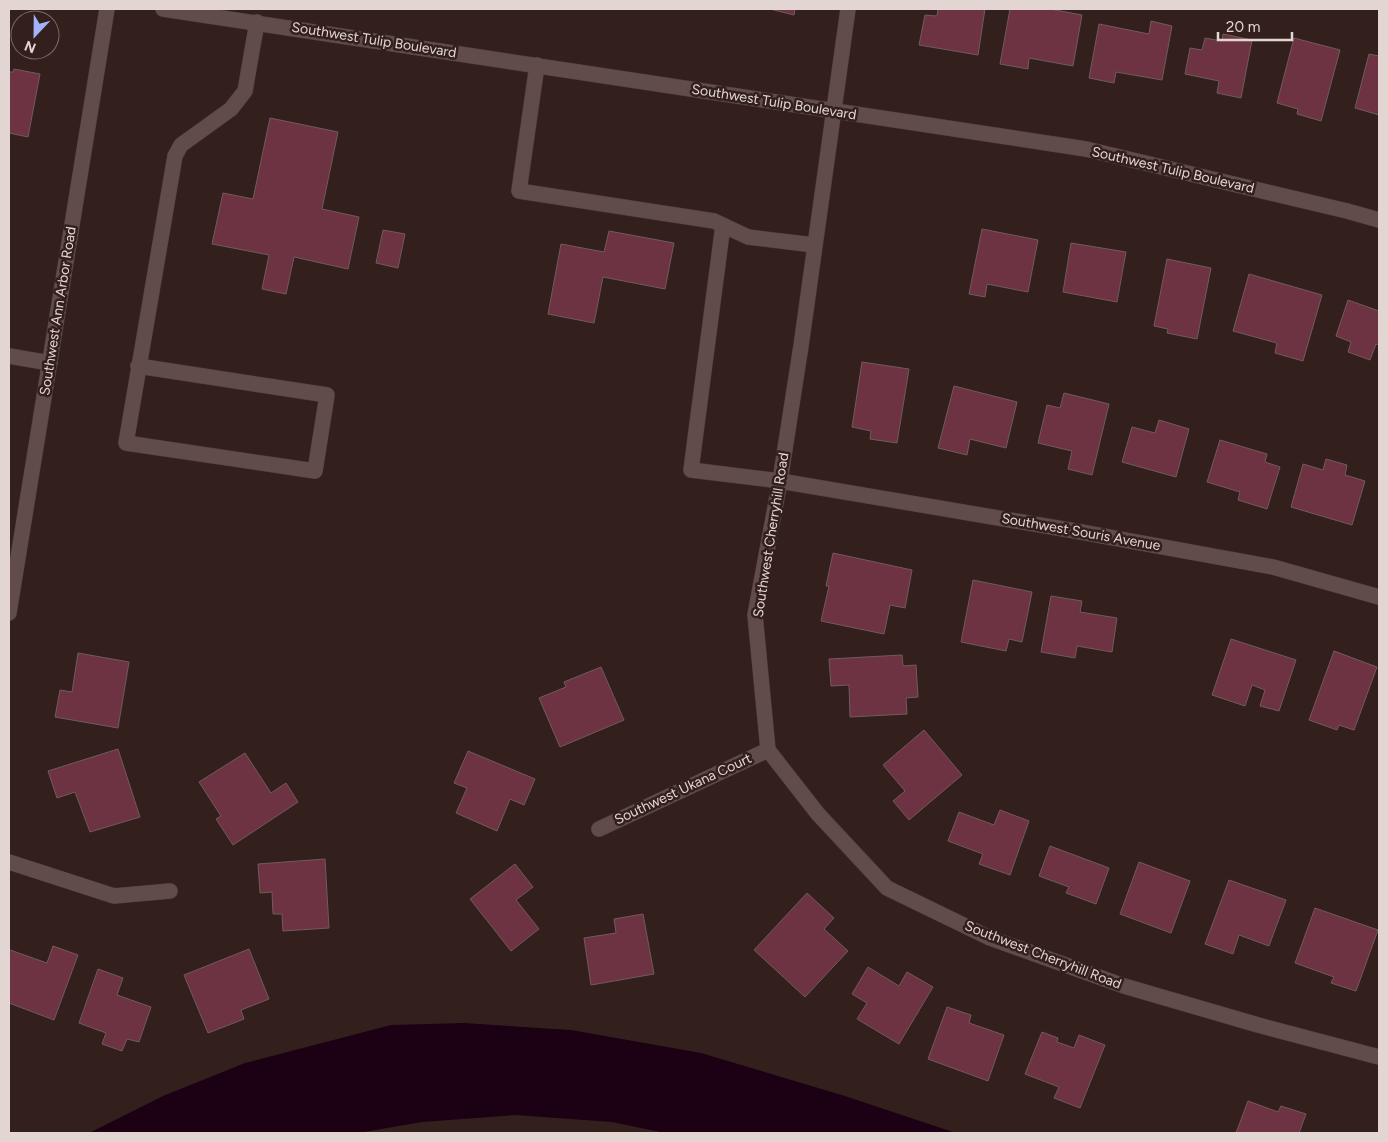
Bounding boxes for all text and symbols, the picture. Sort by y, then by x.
north arrow [10,10,60,60]
scale bar [1218,10,1292,42]
text: 20 m [1226,18,1260,36]
street label: Southwest Tulip Boulevard [290,19,458,61]
text: N [22,37,39,56]
street label: Southwest Tulip Boulevard [690,81,858,123]
street label: Southwest Tulip Boulevard [1090,143,1256,197]
street label: Southwest Ann Arbor Road [36,225,80,397]
street label: Southwest Cherryhill Road [750,451,792,619]
street label: Southwest Souris Avenue [1000,510,1162,554]
street label: Southwest Ukana Court [612,750,754,828]
street label: Southwest Cherryhill Road [962,917,1124,993]

